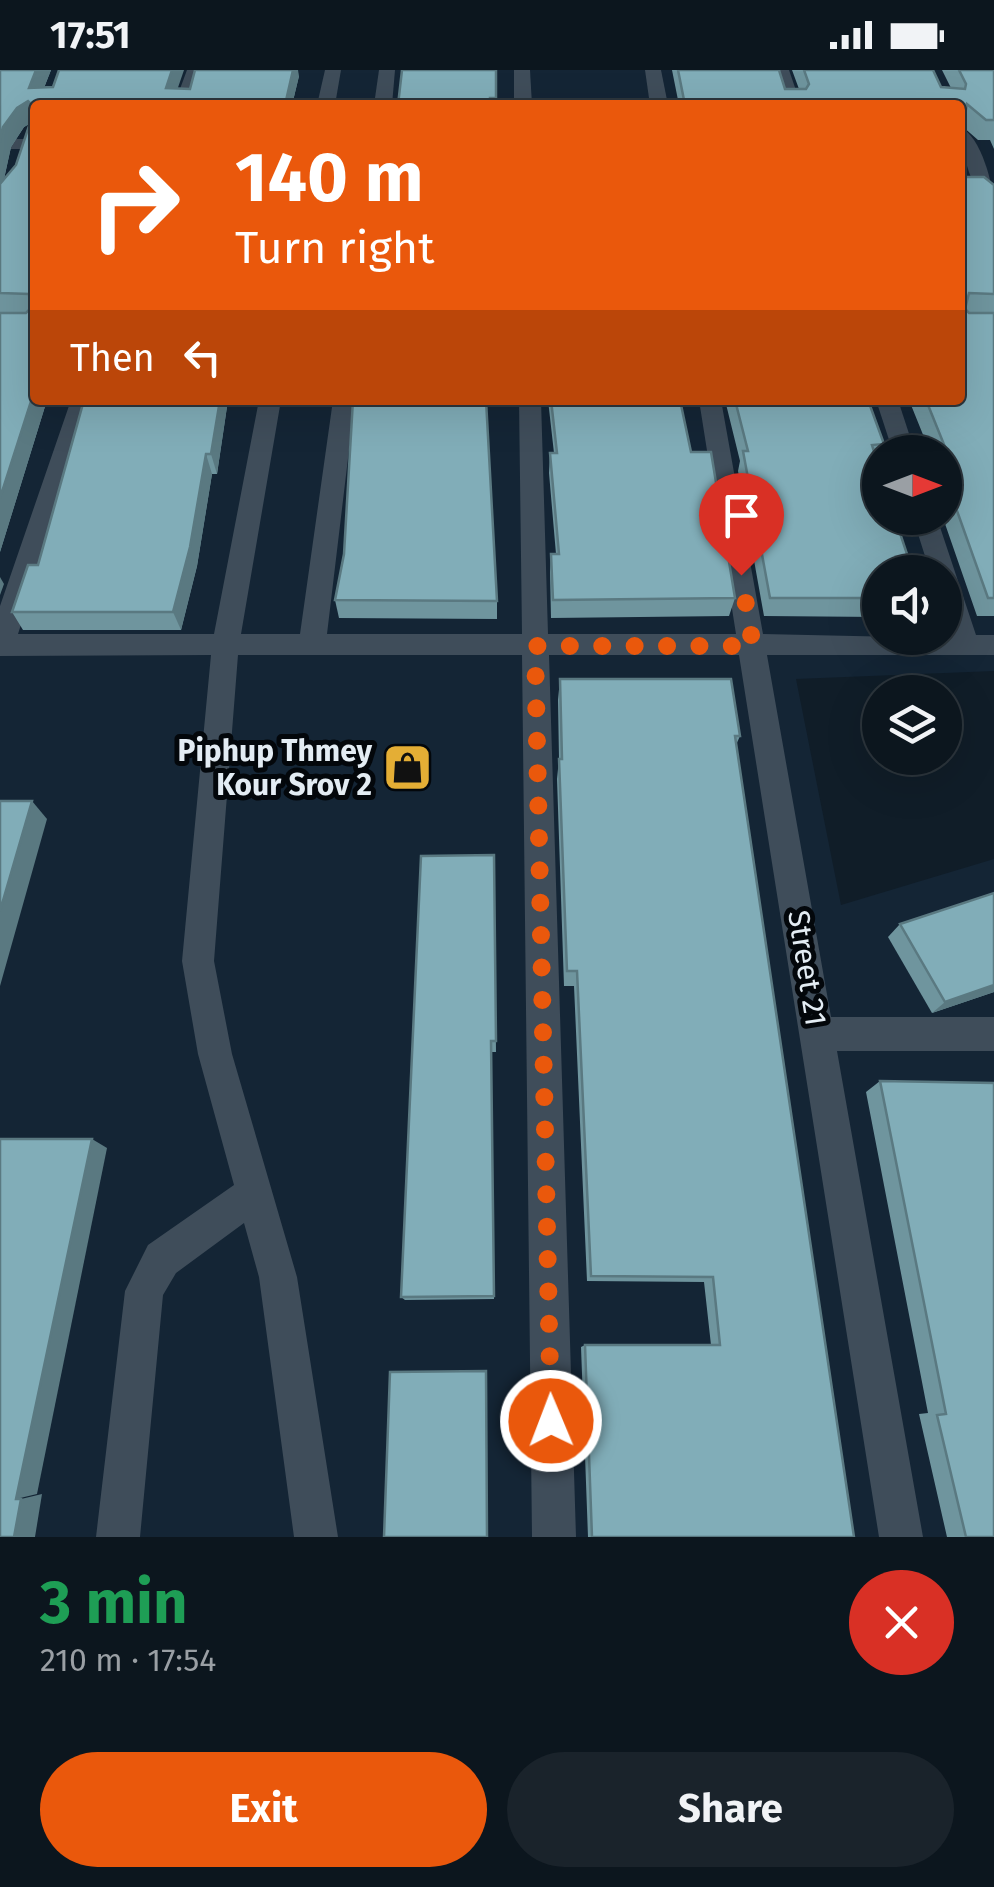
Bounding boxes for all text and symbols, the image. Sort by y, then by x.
text: 17:51 [50,12,131,58]
text: 140 m [235,136,424,220]
icon: right [70,140,200,270]
text: Turn right [235,221,434,275]
icon: left [175,330,230,385]
text: Then [70,335,155,381]
north arrow [862,435,962,535]
map controls [862,435,962,775]
pin [699,473,784,576]
icon: arrive [714,488,769,543]
button: sound [862,555,962,655]
button: layers [862,675,962,775]
place label: Piphup Thmey Kour Srov 2 [177,733,372,803]
shop icon: Piphup Thmey Kour Srov 2 [381,742,433,794]
street label: Street 21 [780,908,834,1028]
position arrow [499,1369,603,1473]
text: 3 min [40,1567,188,1639]
button: close [849,1570,954,1675]
text: 210 m · 17:54 [40,1641,216,1679]
button: Exit [40,1752,487,1867]
button: Share [507,1752,954,1867]

